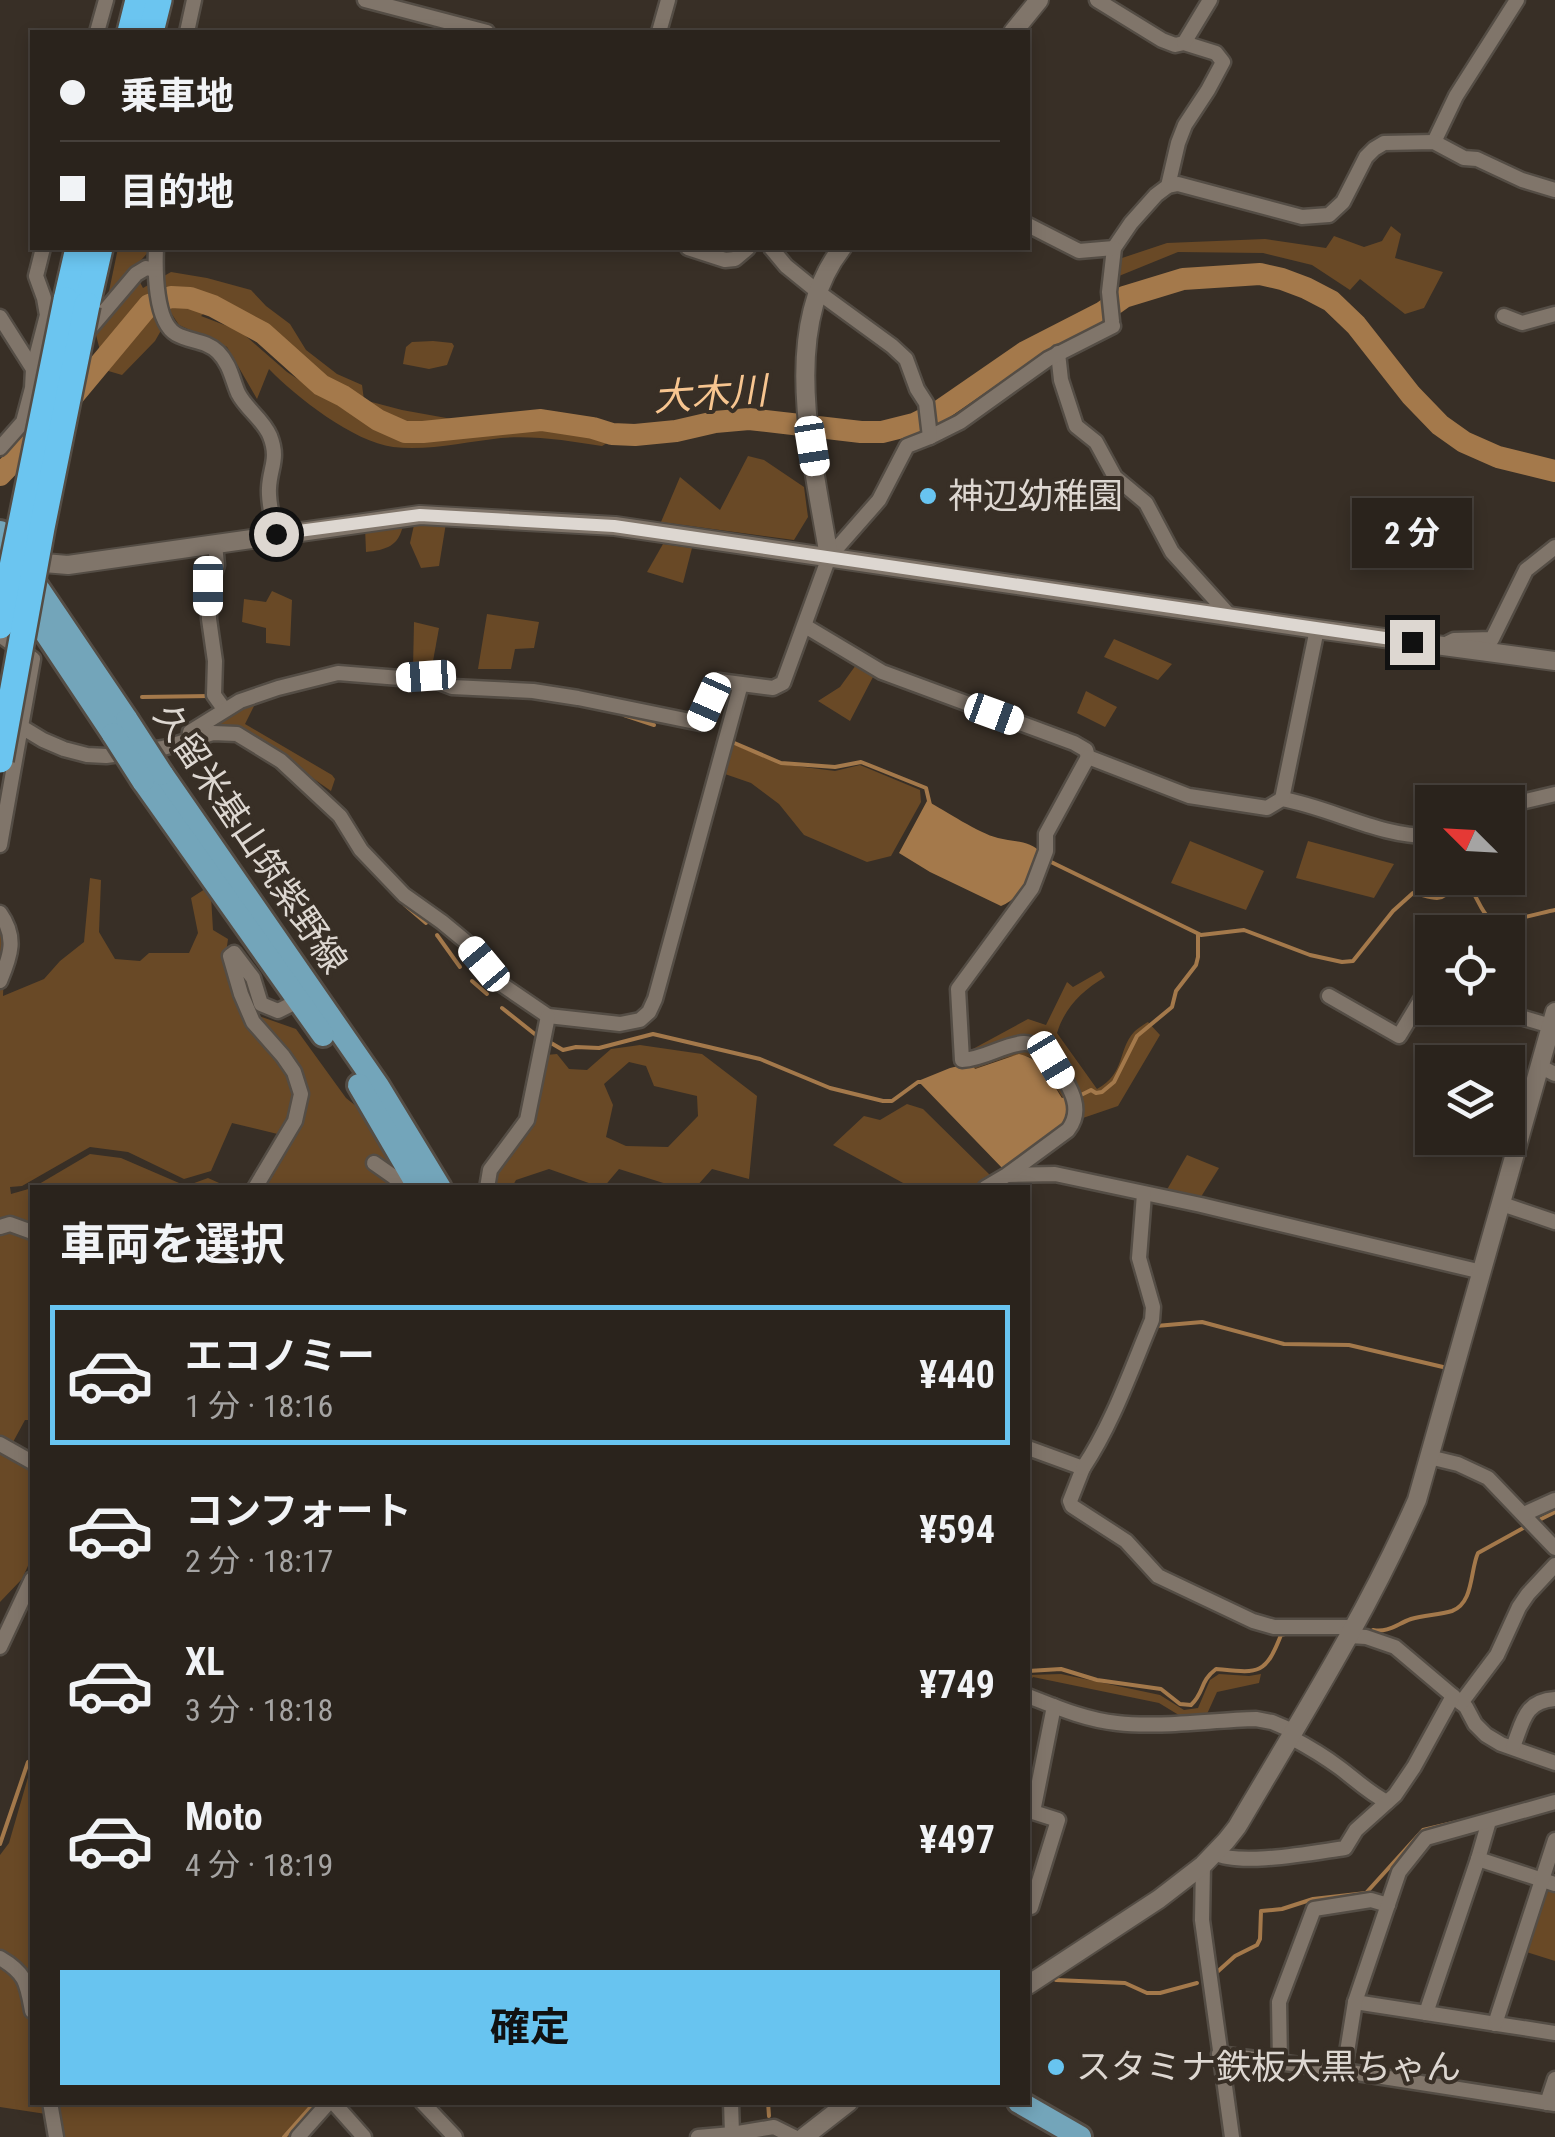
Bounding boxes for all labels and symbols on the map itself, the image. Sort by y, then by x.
water label: 大木川 [652,368,772,420]
car [792,414,832,478]
place label: 神辺幼稚園 [948,476,1123,517]
marker: 神辺幼稚園 [917,485,939,507]
callout: 2 分 [1352,497,1472,567]
route start [254,512,299,557]
car [193,556,223,616]
route end [1390,620,1435,665]
car [395,659,457,693]
car [683,668,735,736]
car [961,690,1027,738]
street label: 久留米基山筑紫野線 [145,697,355,981]
north arrow [1415,785,1525,895]
car [453,931,515,997]
car [1023,1027,1079,1093]
place label: スタミナ鉄板大黒ちゃん [1076,2047,1461,2088]
marker: スタミナ鉄板大黒ちゃん [1045,2056,1067,2078]

